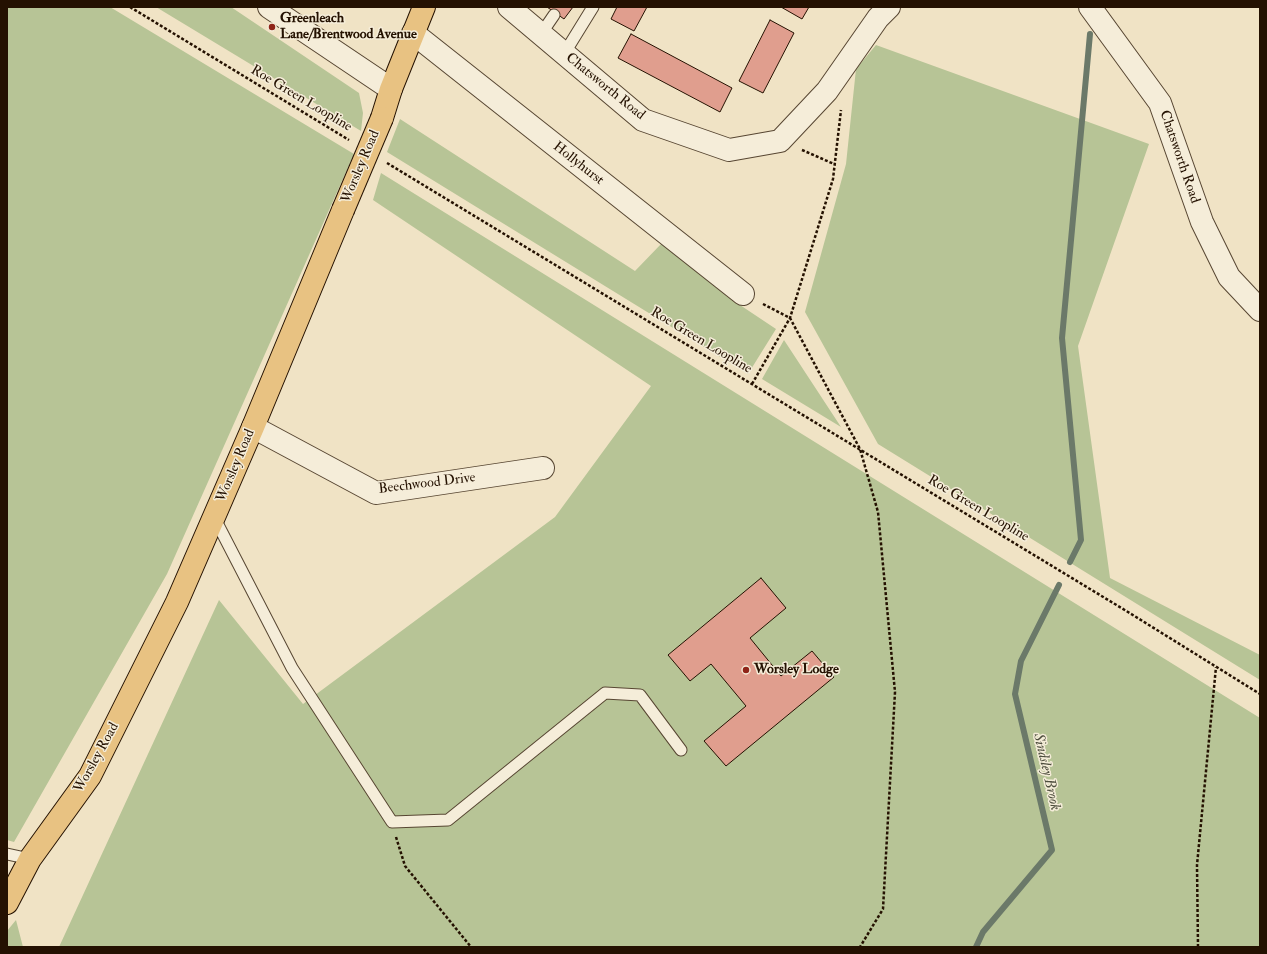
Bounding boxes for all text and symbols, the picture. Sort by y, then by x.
place label: Greenleach Lane/Brentwood Avenue [280,11,417,44]
marker: Greenleach Lane/Brentwood Avenue [267,22,277,32]
street label: Chatsworth Road [562,50,648,124]
street label: Roe Green Loopline [247,62,355,136]
street label: Chatsworth Road [1155,108,1203,206]
street label: Worsley Road [338,128,384,206]
street label: Hollyhurst [549,139,607,189]
street label: Roe Green Loopline [647,304,755,378]
street label: Worsley Road [213,427,259,505]
street label: Beechwood Drive [378,470,476,498]
street label: Roe Green Loopline [924,472,1032,546]
place label: Worsley Lodge [754,662,839,678]
marker: Worsley Lodge [741,665,751,675]
street label: Worsley Road [71,720,123,796]
water label: Sindsley Brook [1028,732,1064,812]

